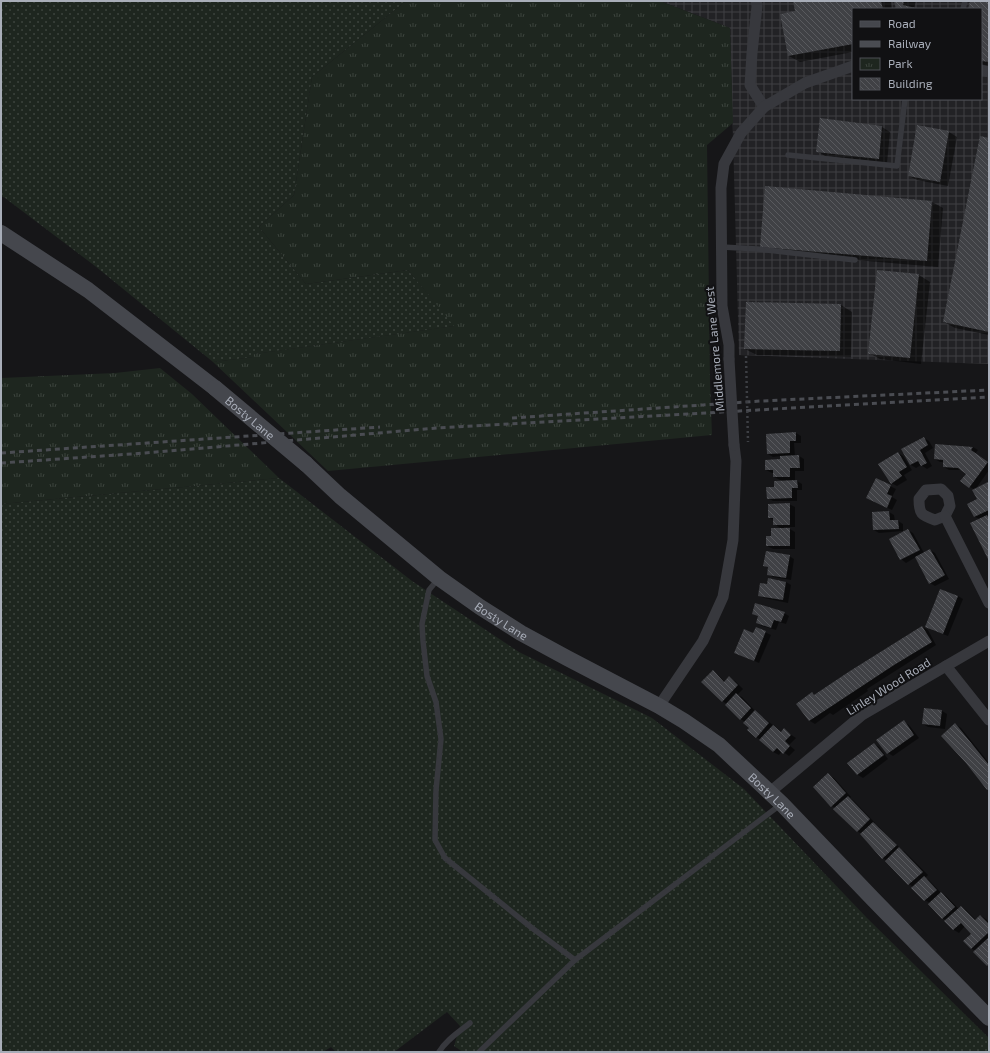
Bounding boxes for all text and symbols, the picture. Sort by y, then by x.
legend [852,8,982,100]
text: Road [888,16,916,30]
text: Railway [888,36,932,50]
text: Park [888,56,913,70]
text: Building [888,76,933,90]
street label: Middlemore Lane West [702,286,726,412]
street label: Bosty Lane [223,393,278,442]
street label: Bosty Lane [472,599,530,642]
street label: Linley Wood Road [843,654,933,718]
street label: Bosty Lane [746,769,799,821]

